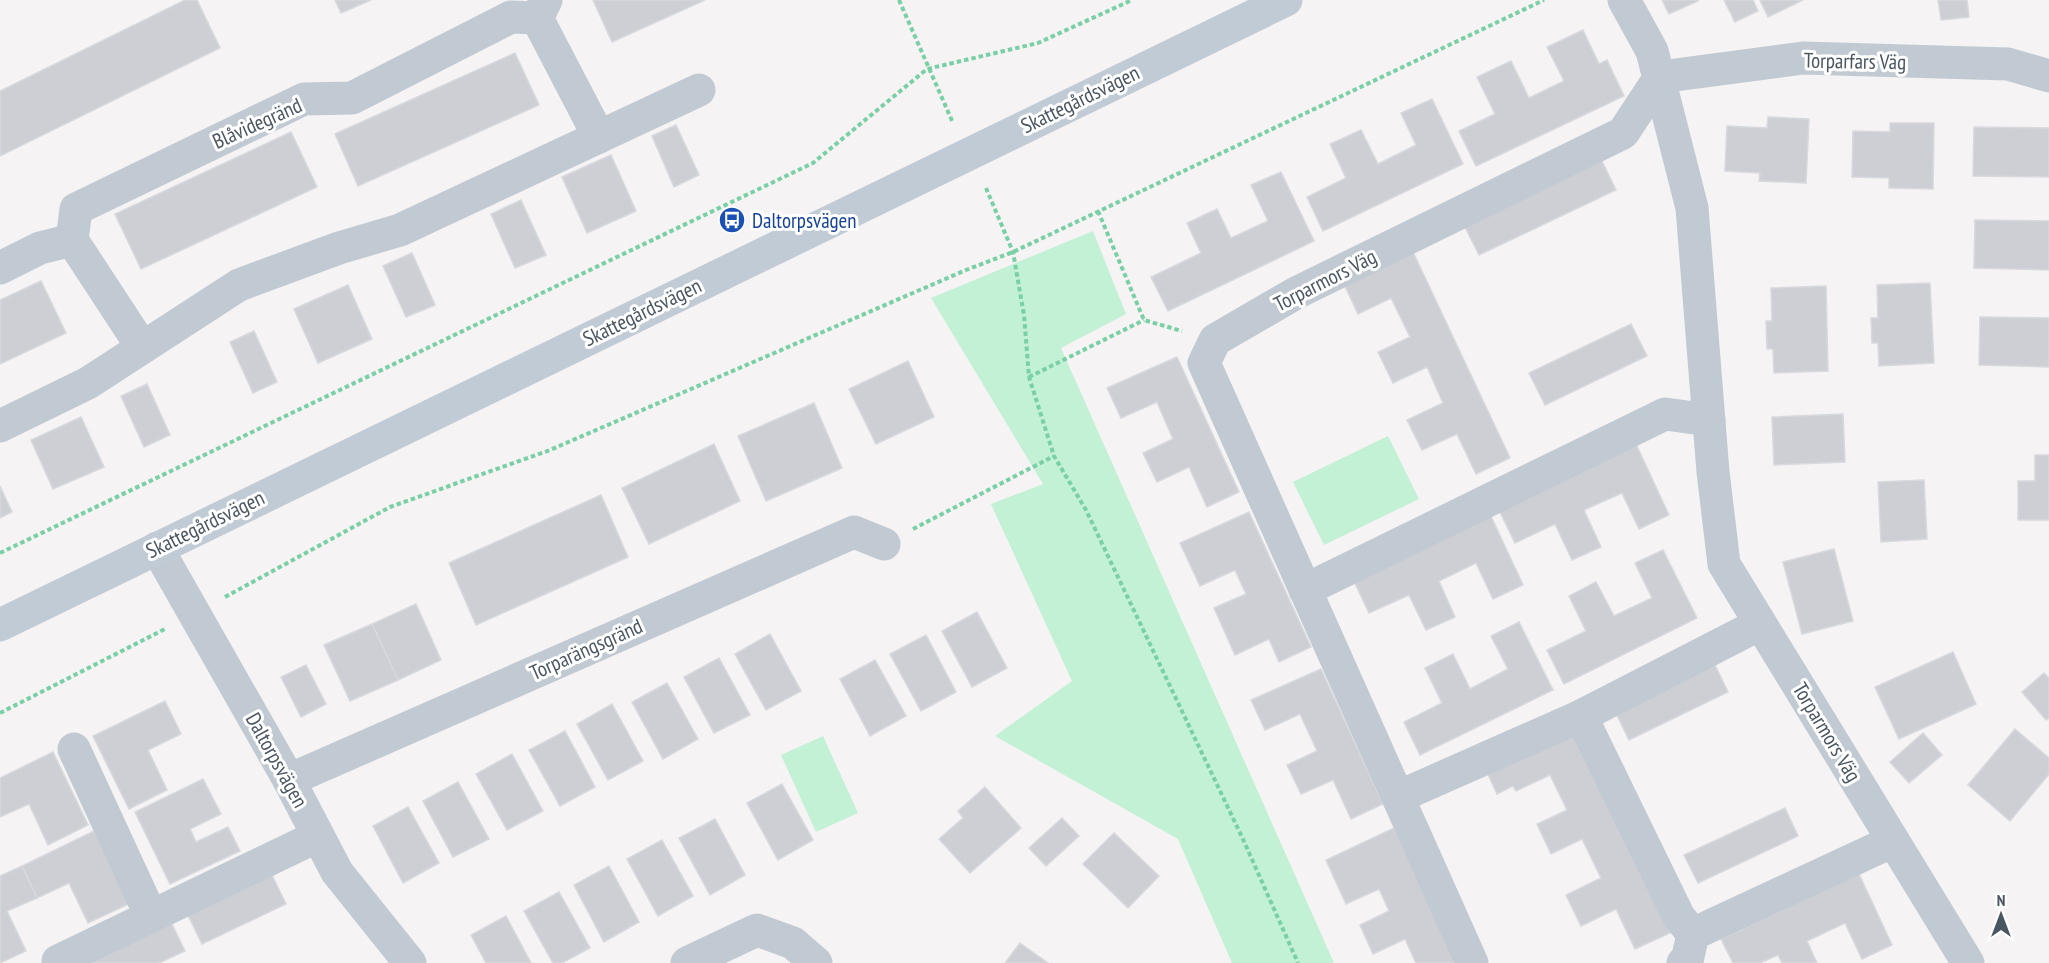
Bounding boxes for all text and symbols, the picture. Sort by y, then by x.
street label: Torparfars Väg [1804,47,1906,75]
street label: Skattegårdsvägen [1016,59,1144,139]
street label: Blåvidegränd [208,91,306,155]
bus stop icon: Daltorpsvägen [717,205,747,235]
place label: Daltorpsvägen [752,207,857,234]
street label: Torparmors Väg [1269,243,1381,317]
street label: Skattegårdsvägen [578,272,706,352]
street label: Skattegårdsvägen [141,484,269,564]
street label: Torparängsgränd [525,612,647,686]
street label: Torparmors Väg [1787,677,1867,787]
street label: Daltorpsvägen [240,708,314,812]
north arrow [1971,885,2031,945]
text: N [1997,890,2005,910]

